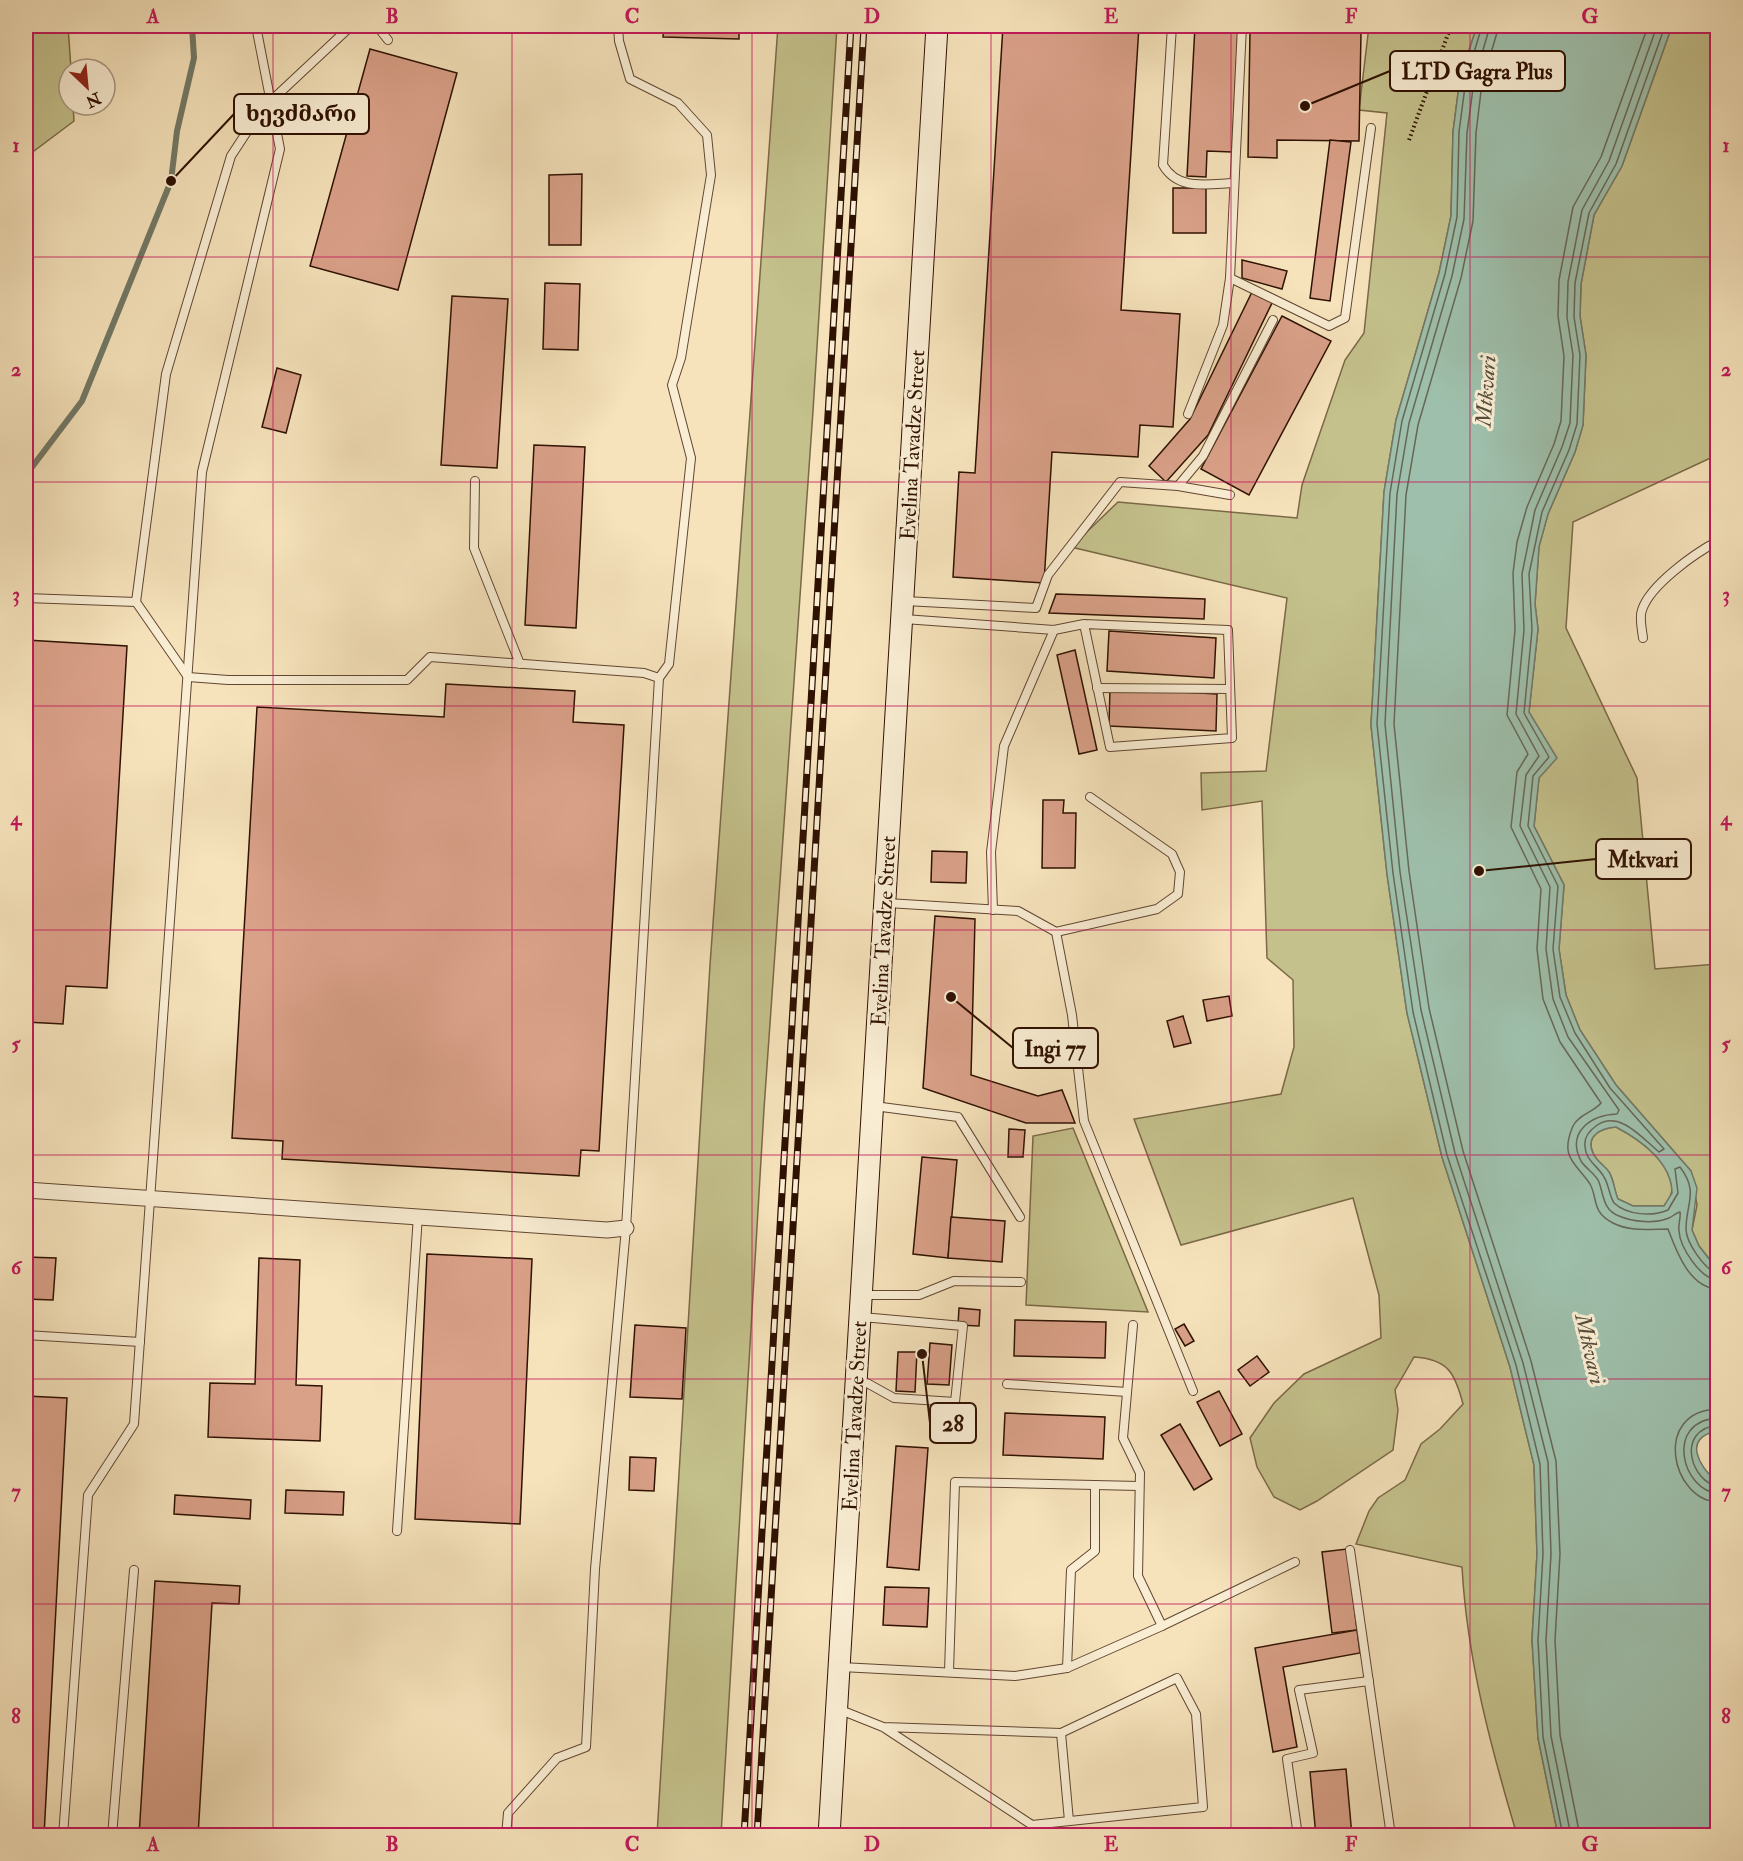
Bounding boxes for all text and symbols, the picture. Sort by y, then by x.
text: A [146,4,160,29]
text: B [385,4,399,29]
text: C [625,4,639,29]
text: D [864,4,880,29]
text: E [1104,4,1119,29]
text: F [1345,4,1358,29]
text: G [1582,4,1599,29]
callout: LTD Gagra Plus [1390,51,1565,91]
north arrow [57,57,117,117]
text: LTD Gagra Plus [1401,58,1553,87]
text: N [82,87,105,112]
callout: ხევძმარი [234,94,369,134]
text: ხევძმარი [246,100,356,128]
text: 1 [12,133,20,158]
text: 1 [1722,133,1730,158]
street label: Evelina Tavadze Street [895,349,931,541]
water label: Mtkvari [1469,354,1502,430]
text: 2 [11,357,21,382]
text: 2 [1721,357,1731,382]
text: 3 [12,582,20,607]
text: 3 [1722,582,1730,607]
text: 4 [10,806,23,831]
text: 4 [1720,806,1733,831]
street label: Evelina Tavadze Street [866,835,902,1027]
callout: Mtkvari [1596,839,1691,879]
text: Mtkvari [1606,846,1679,874]
callout: Ingi 77 [1013,1028,1098,1068]
text: 5 [12,1031,22,1056]
text: 5 [1722,1031,1732,1056]
text: Ingi 77 [1024,1035,1087,1064]
text: 6 [11,1255,23,1280]
text: 6 [1721,1255,1733,1280]
water label: Mtkvari [1568,1309,1612,1387]
street label: Evelina Tavadze Street [837,1320,873,1512]
callout: 28 [930,1403,976,1443]
text: 28 [942,1410,964,1438]
text: 7 [11,1479,21,1504]
text: 7 [1721,1479,1731,1504]
text: 8 [11,1704,21,1729]
text: 8 [1721,1704,1731,1729]
text: A [146,1832,160,1857]
text: B [385,1832,399,1857]
text: C [625,1832,639,1857]
text: D [864,1832,880,1857]
text: E [1104,1832,1119,1857]
text: F [1345,1832,1358,1857]
text: G [1582,1832,1599,1857]

